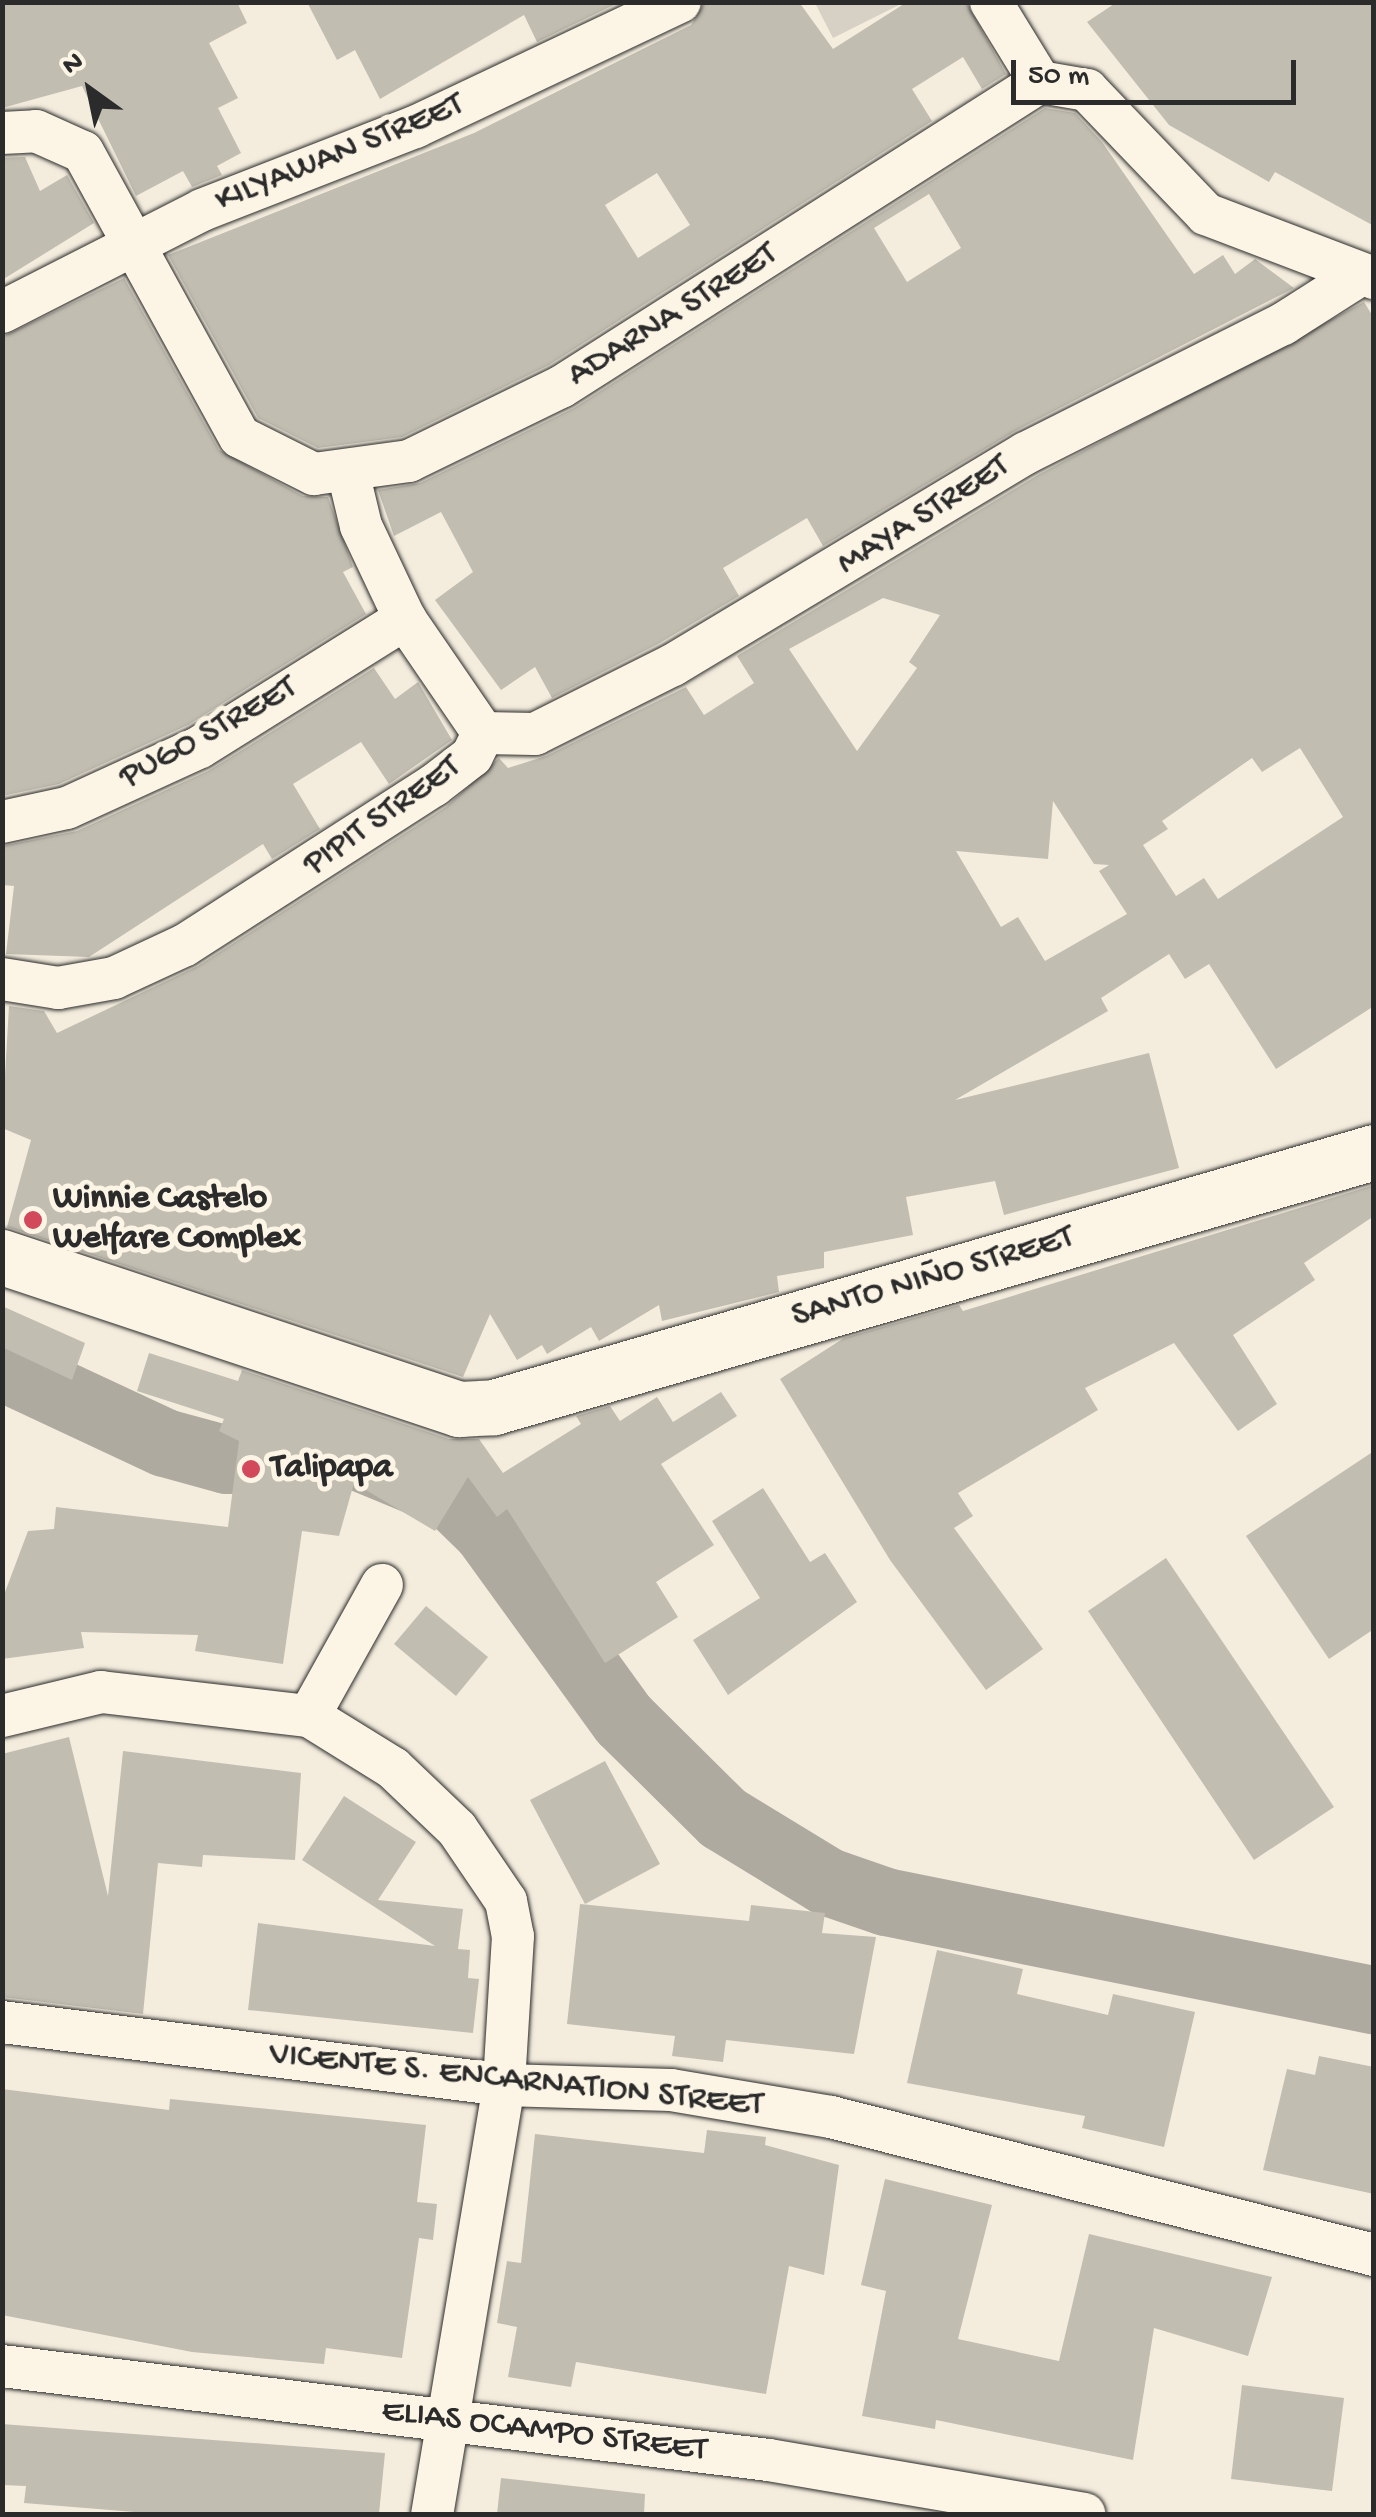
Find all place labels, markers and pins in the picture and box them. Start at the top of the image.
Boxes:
place label: Winnie Castelo Welfare Complex [53,1179,301,1261]
marker: Winnie Castelo Welfare Complex [22,1209,44,1231]
place label: Talipapa [271,1448,393,1490]
marker: Talipapa [240,1458,262,1480]

